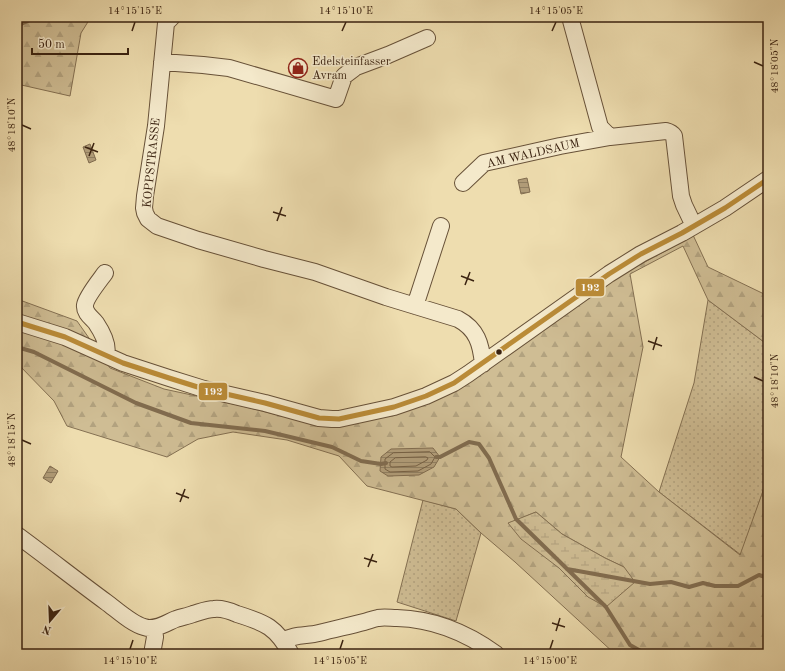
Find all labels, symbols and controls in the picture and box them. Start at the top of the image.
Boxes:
text: 14°15'15"E [108,6,162,16]
text: 14°15'10"E [319,6,373,16]
text: 14°15'05"E [529,6,583,16]
scale bar [32,30,128,56]
text: 50 m [38,38,65,51]
text: 48°18'05"N [770,38,780,93]
place label: Edelsteinfasser Avram [312,56,391,82]
shop icon: Edelsteinfasser Avram [287,57,309,79]
text: 48°18'10"N [7,97,17,152]
street label: KOPPSTRASSE [141,118,163,209]
street label: AM WALDSAUM [486,137,581,171]
line badge: 192 [575,278,605,297]
text: 192 [580,283,600,294]
unlabelled marker [494,347,504,357]
text: 48°18'10"N [770,353,780,408]
line badge: 192 [198,382,228,401]
text: 192 [203,387,223,398]
text: 48°18'15"N [7,412,17,467]
north arrow [30,601,70,641]
text: N [41,622,53,636]
text: 14°15'10"E [103,656,157,666]
text: 14°15'05"E [313,656,367,666]
text: 14°15'00"E [523,656,577,666]

